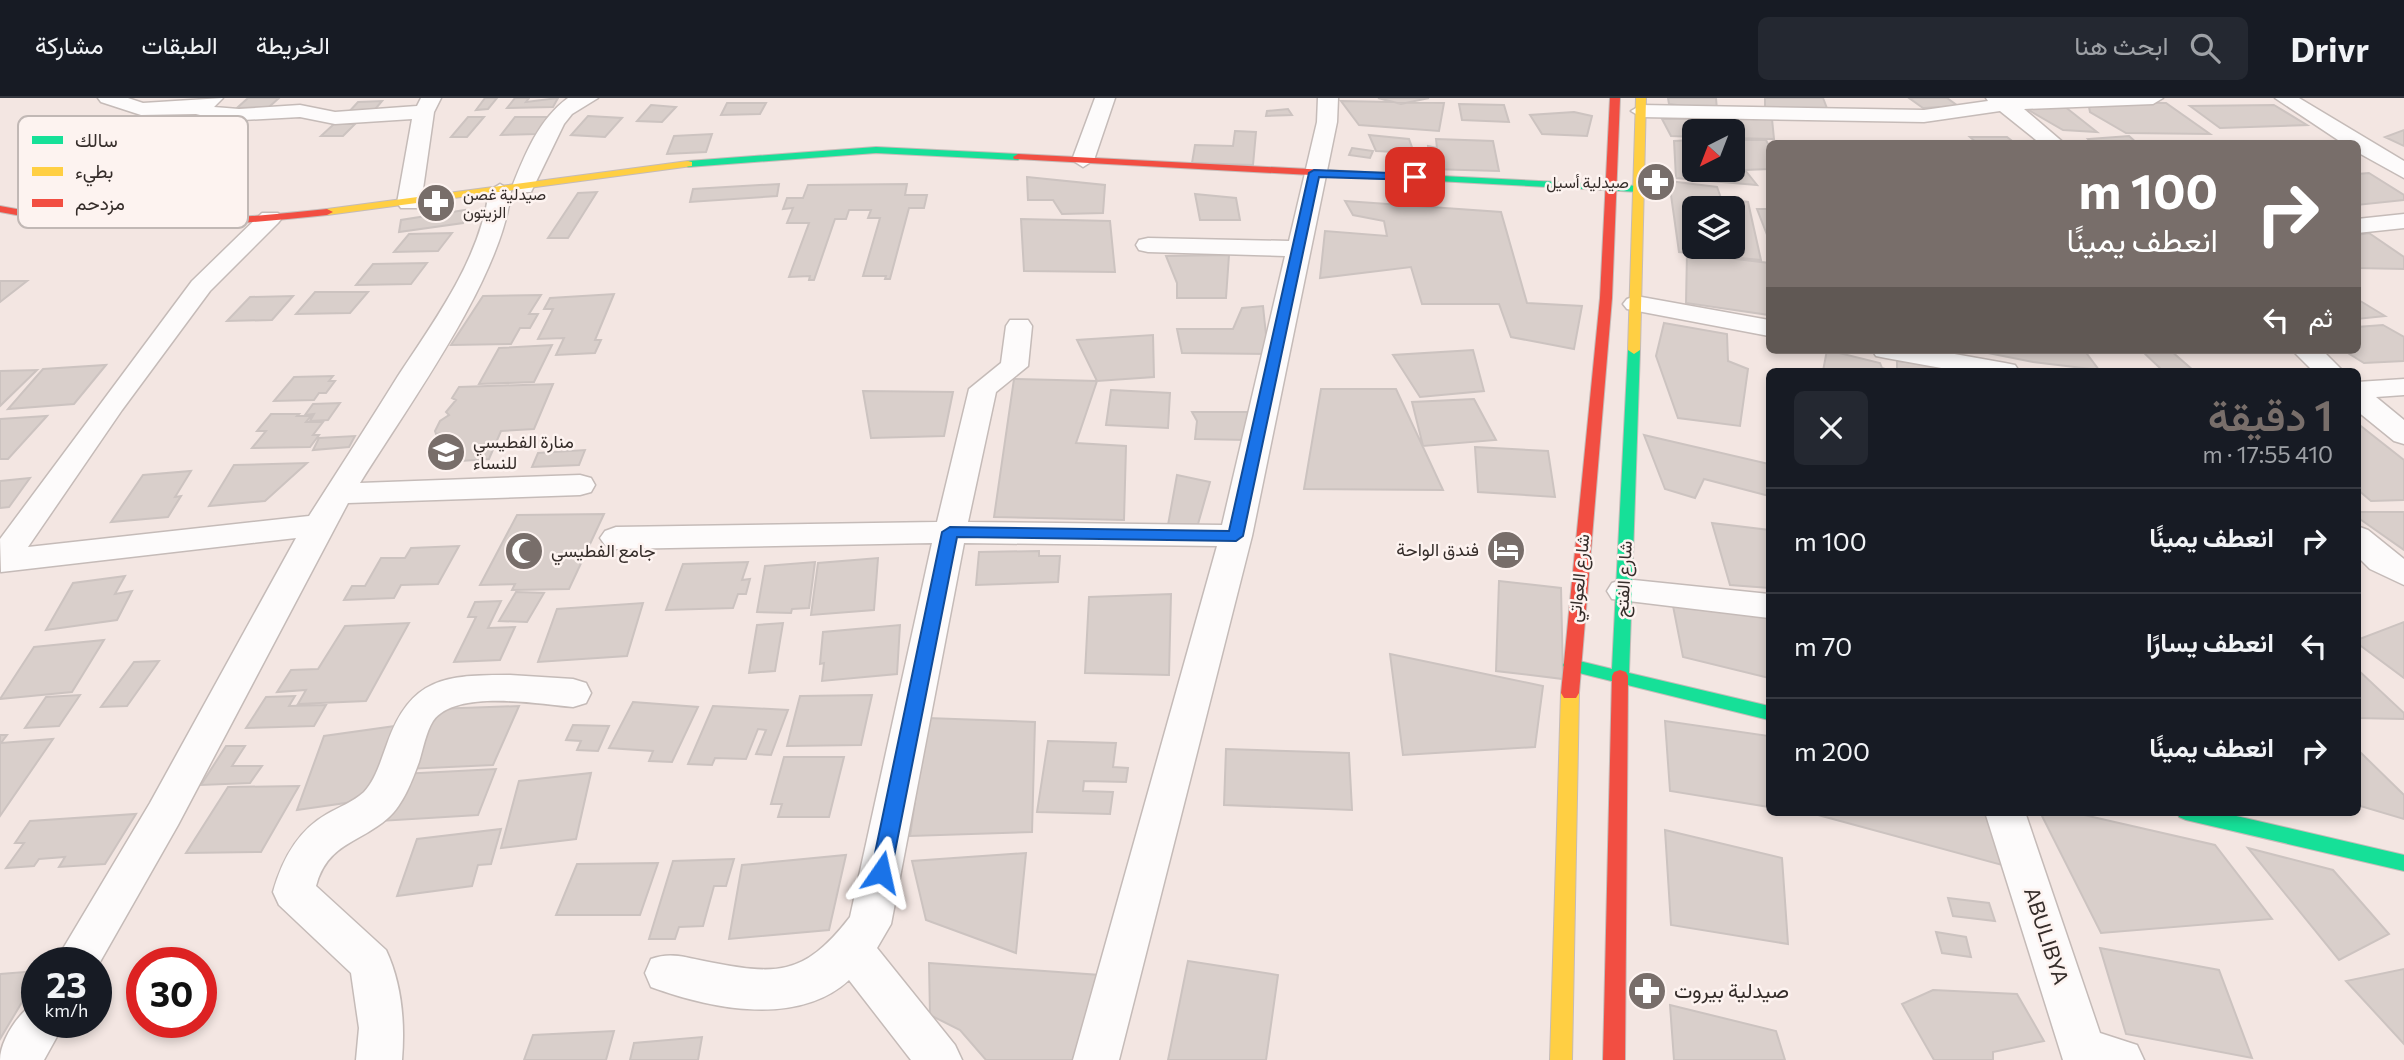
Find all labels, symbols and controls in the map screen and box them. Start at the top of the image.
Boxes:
search box [1758,17,2248,80]
text: Drivr [2290,28,2369,69]
text: ابحث هنا [2074,29,2168,60]
icon: search [2186,29,2224,67]
text: مشاركة [35,30,103,59]
text: الطبقات [141,30,218,59]
text: الخريطة [256,30,330,59]
legend [18,116,248,228]
north arrow [1682,119,1745,182]
map controls [1682,119,1745,259]
text: سالك [75,128,118,151]
pin [1385,147,1445,207]
icon: arrive [1396,158,1434,196]
text: بطيء [75,159,113,187]
text: 100 m [2079,159,2218,219]
pharmacy icon: صيدلية أسيل [1635,161,1677,203]
icon: right [2242,168,2333,259]
place label: صيدلية أسيل [1546,172,1629,193]
pharmacy icon: صيدلية غصن الزيتون [415,182,457,224]
place label: صيدلية غصن الزيتون [463,184,546,223]
text: مزدحم [75,191,125,216]
button: layers [1682,196,1745,259]
text: انعطف يمينًا [2067,219,2218,259]
icon: left [2257,301,2295,339]
text: ثم [2309,301,2333,332]
text: 1 دقيقة [2208,388,2333,440]
button: close [1794,391,1868,465]
place label: منارة الفطيسي للنساء [473,430,574,473]
school or university icon: منارة الفطيسي للنساء [425,431,467,473]
text: 410 m · 17:55 [2203,440,2333,468]
text: انعطف يمينًا [2149,521,2274,552]
icon: right [2295,522,2333,560]
text: 100 m [1794,525,1867,556]
hotel icon: فندق الواحة [1485,529,1527,571]
mosque icon: جامع الفطيسي [503,530,545,572]
street label: شارع العواتي [1562,533,1599,624]
place label: فندق الواحة [1396,538,1479,561]
place label: جامع الفطيسي [551,539,656,566]
street label: شارع الفتح [1610,540,1638,618]
text: انعطف يسارًا [2146,626,2274,657]
icon: left [2295,627,2333,665]
text: 70 m [1794,630,1852,661]
text: انعطف يمينًا [2149,731,2274,762]
icon: right [2295,732,2333,770]
text: 200 m [1794,735,1870,766]
position arrow [844,835,918,909]
street label: ABULIBYA [2020,884,2075,987]
speed limit sign: 30 [126,947,217,1038]
text: 23 [46,962,87,1005]
pharmacy icon: صيدلية بيروت [1626,970,1668,1012]
place label: صيدلية بيروت [1674,977,1789,1004]
text: km/h [45,999,88,1021]

